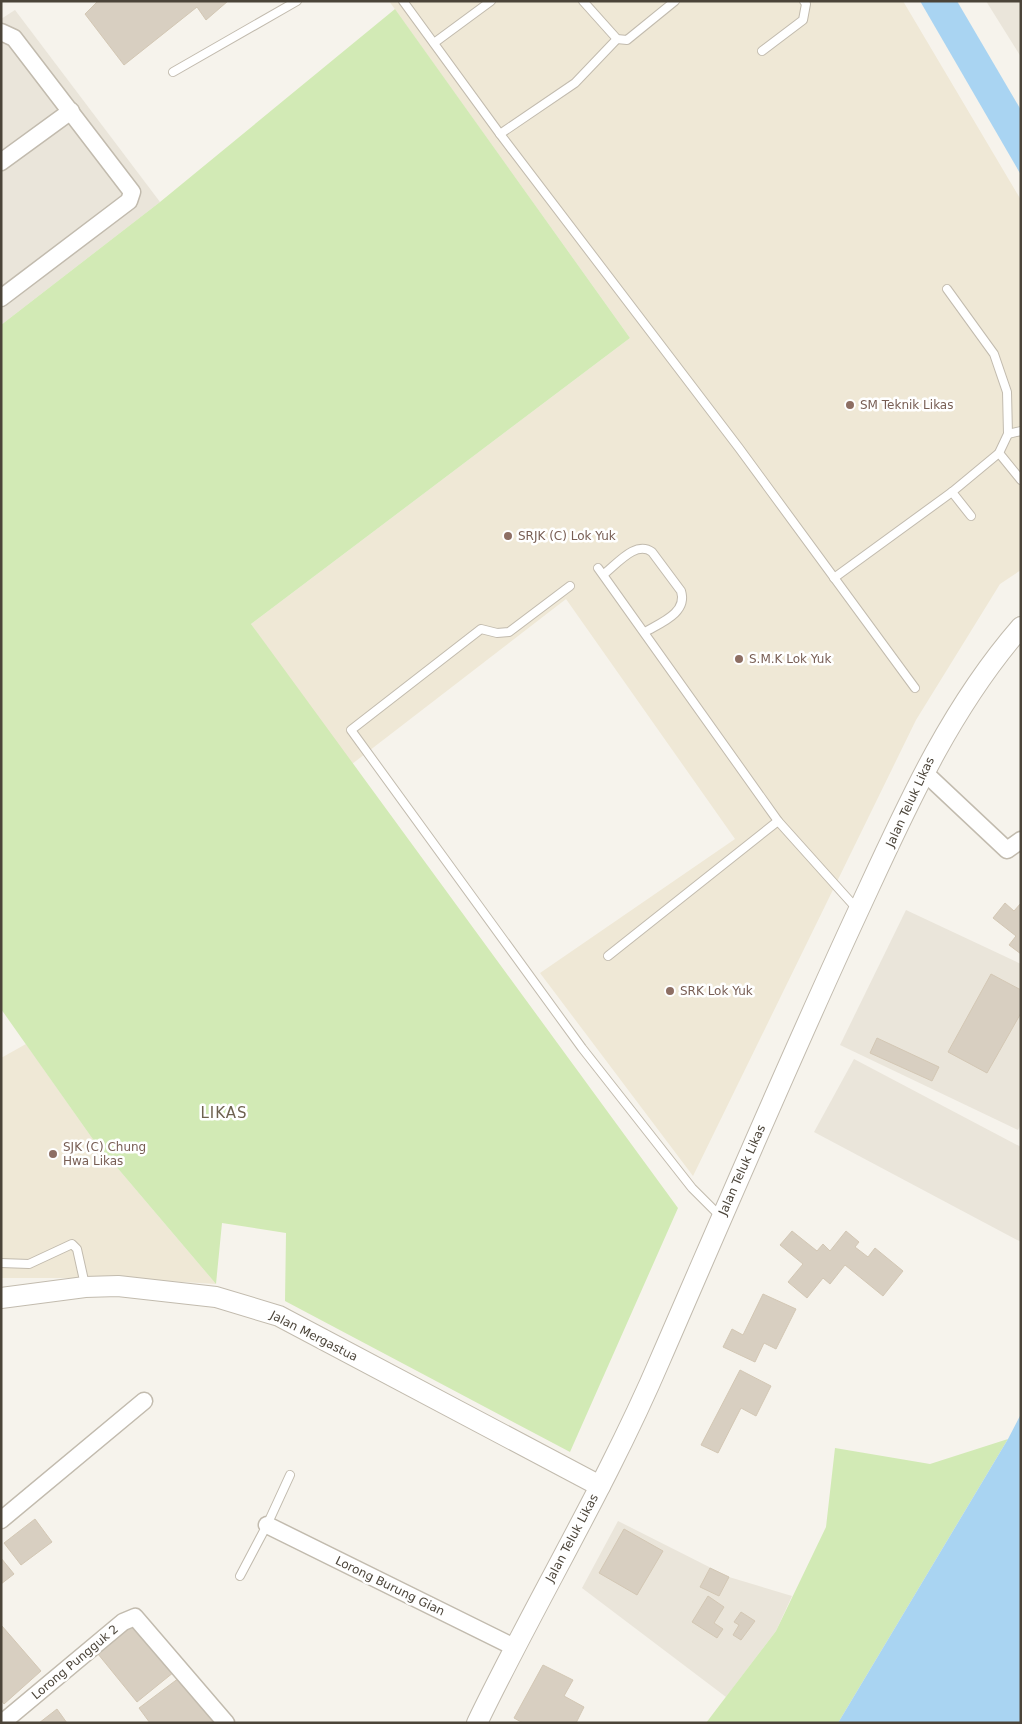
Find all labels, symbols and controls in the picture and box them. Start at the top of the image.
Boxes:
place label: SM Teknik Likas [860,398,953,412]
marker: SM Teknik Likas [844,399,856,411]
place label: SRJK (C) Lok Yuk [518,529,616,543]
marker: SRJK (C) Lok Yuk [502,530,514,542]
place label: S.M.K Lok Yuk [749,652,831,666]
marker: S.M.K Lok Yuk [733,653,745,665]
street label: Jalan Teluk Likas [883,755,937,850]
place label: SRK Lok Yuk [680,984,753,998]
marker: SRK Lok Yuk [664,985,676,997]
district label: LIKAS [200,1104,248,1122]
street label: Jalan Teluk Likas [715,1123,768,1218]
place label: SJK (C) Chung Hwa Likas [63,1140,146,1168]
marker: SJK (C) Chung Hwa Likas [47,1148,59,1160]
street label: Jalan Mergastua [267,1307,360,1364]
street label: Jalan Teluk Likas [542,1492,601,1585]
street label: Lorong Burung Gian [333,1553,447,1619]
street label: Lorong Pungguk 2 [29,1622,121,1702]

